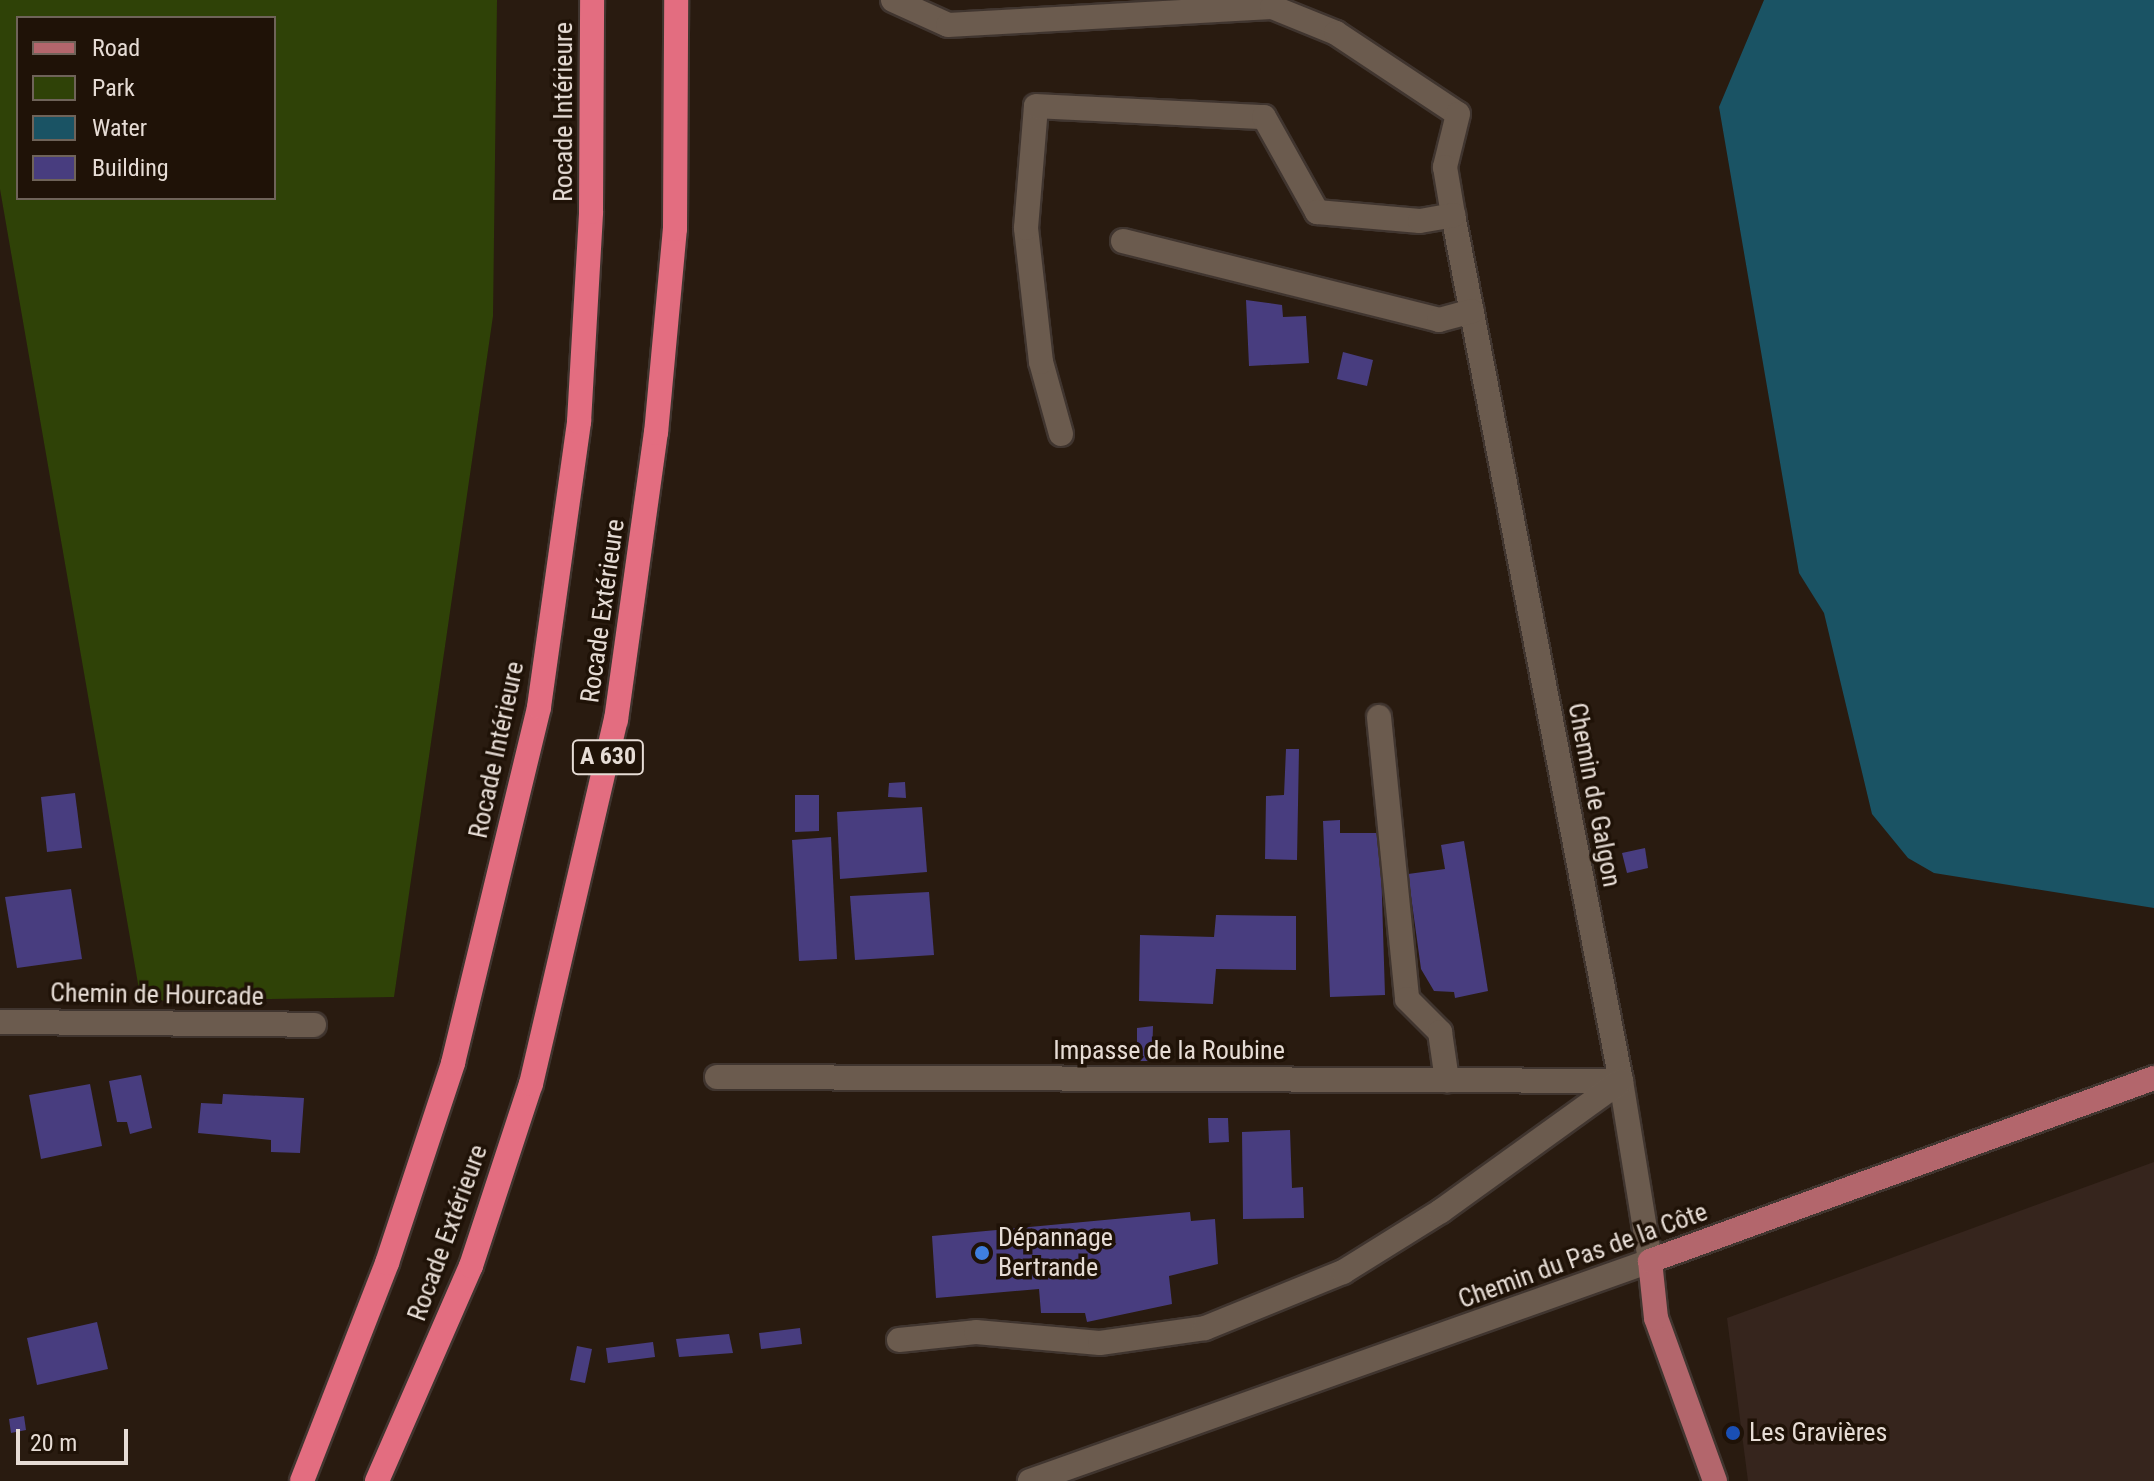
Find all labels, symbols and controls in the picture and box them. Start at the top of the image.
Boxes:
legend [16,16,276,200]
street label: Rocade Intérieure [548,22,580,202]
text: Road [92,34,140,62]
text: Park [92,74,135,102]
text: Water [92,114,147,142]
text: Building [92,154,169,182]
street label: Rocade Extérieure [575,517,631,705]
street label: Rocade Intérieure [463,659,531,841]
street label: Chemin de Galgon [1561,700,1627,890]
road number: A 630 [570,737,646,777]
street label: Chemin de Hourcade [50,978,264,1012]
street label: Impasse de la Roubine [1053,1035,1285,1067]
street label: Rocade Extérieure [402,1141,494,1325]
street label: Chemin du Pas de la Côte [1454,1196,1712,1316]
place label: Dépannage Bertrande [998,1222,1113,1284]
marker: Dépannage Bertrande [973,1244,991,1262]
scale bar [20,1413,132,1463]
place label: Les Gravières [1749,1417,1887,1449]
marker: Les Gravières [1724,1424,1742,1442]
text: 20 m [30,1429,77,1457]

